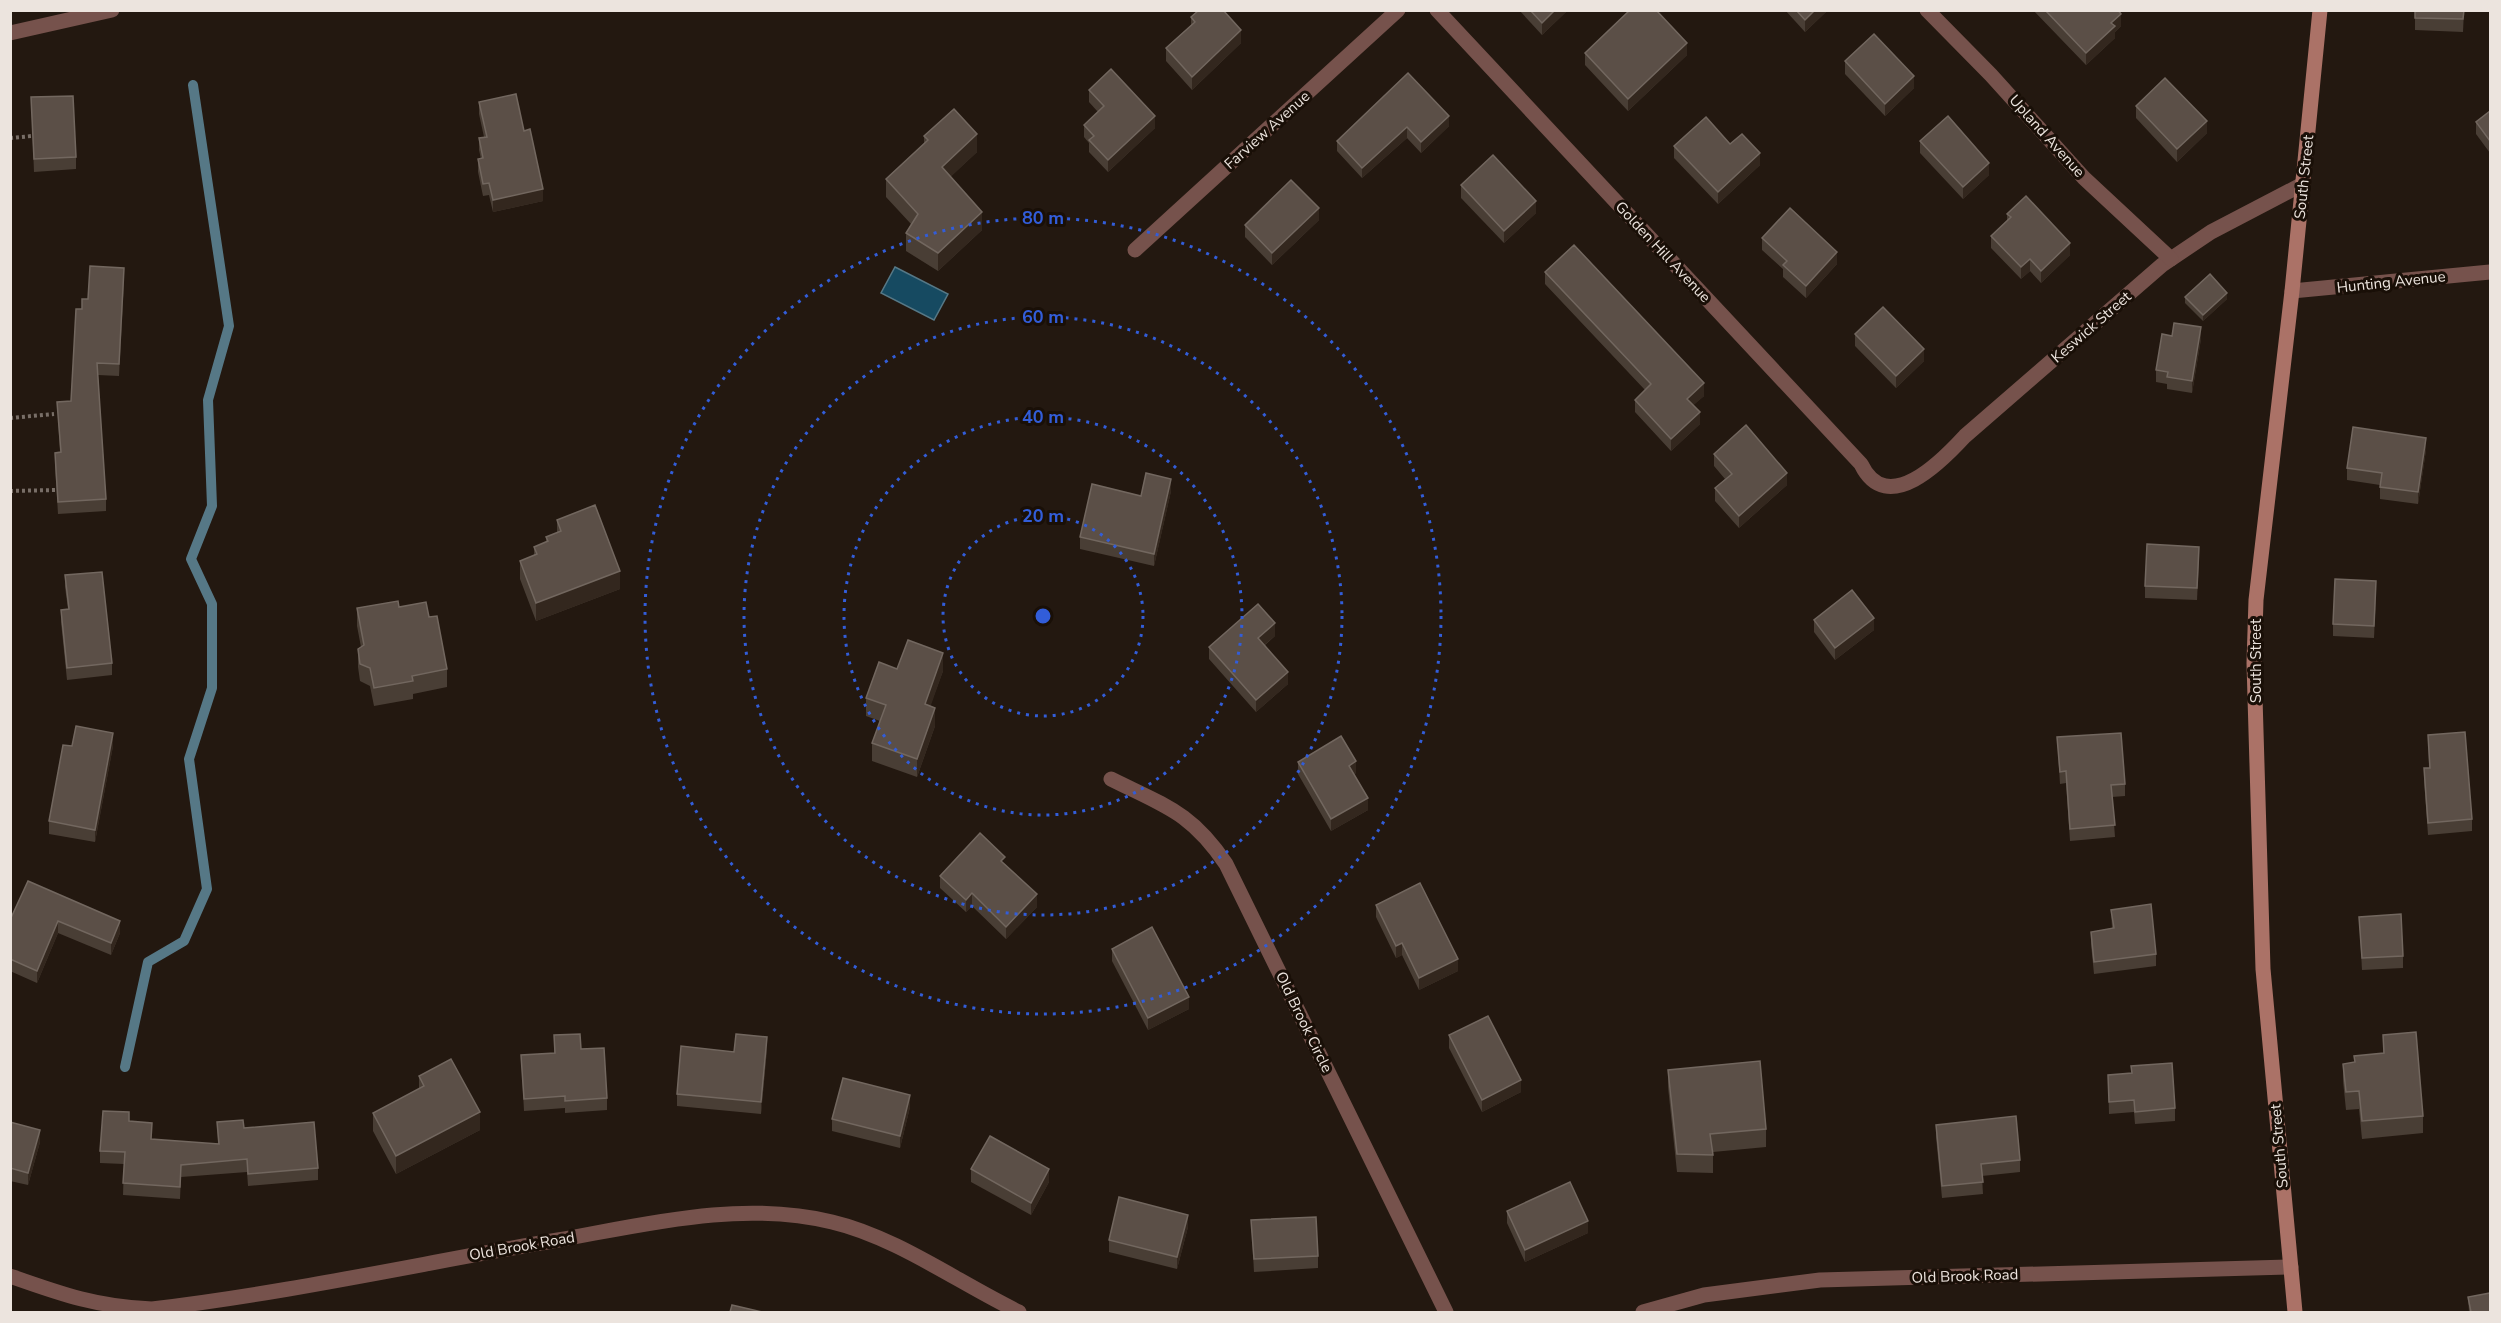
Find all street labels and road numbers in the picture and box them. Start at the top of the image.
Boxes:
street label: Farview Avenue [1220,86,1314,174]
street label: Upland Avenue [2005,91,2089,181]
street label: South Street [2290,133,2318,220]
street label: Golden Hill Avenue [1611,197,1715,307]
street label: Hunting Avenue [2336,266,2446,298]
street label: Keswick Street [2047,286,2136,367]
street label: South Street [2246,618,2266,703]
street label: Old Brook Circle [1271,968,1337,1076]
street label: South Street [2265,1102,2293,1189]
street label: Old Brook Road [468,1227,576,1265]
street label: Old Brook Road [1911,1264,2019,1288]

